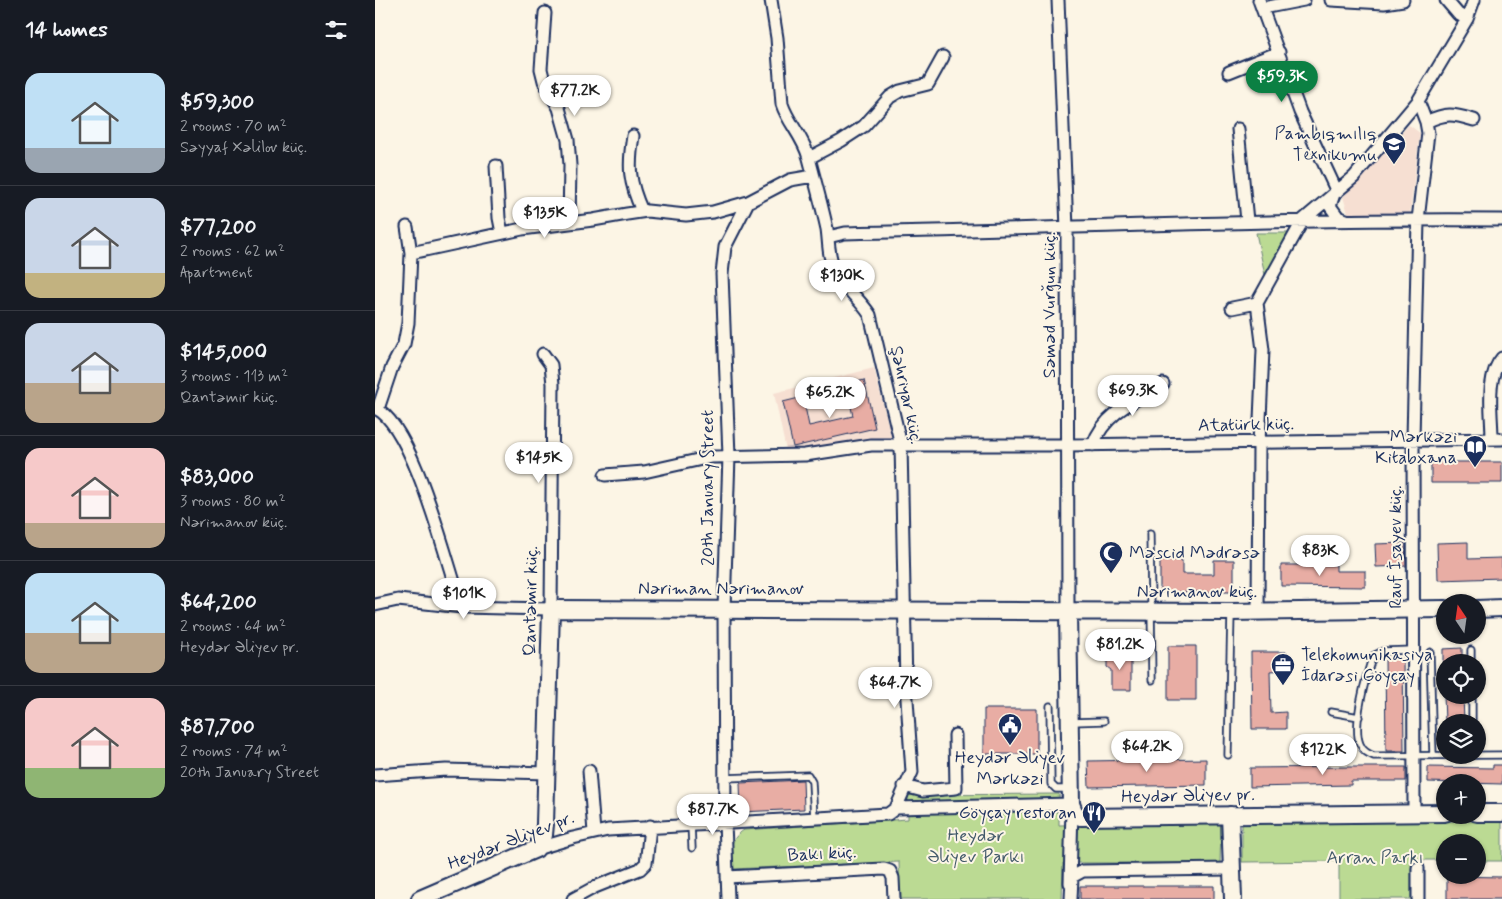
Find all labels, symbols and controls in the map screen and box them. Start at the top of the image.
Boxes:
text: 14 homes [25,16,108,44]
icon: filters [322,16,350,44]
pin: $59.3K [1241,61,1323,103]
text: $59.3K [1257,66,1307,87]
pin: $77.2K [534,74,616,117]
text: $77.2K [550,80,600,101]
text: $59,300 [180,88,254,116]
icon: home [65,93,125,153]
text: 2 rooms · 70 m² [180,116,287,137]
place label: Pambıqmılıq Texnikumu [1275,122,1377,167]
school or university icon: Pambıqmılıq Texnikumu [1381,131,1407,165]
text: Səyyaf Xəlilov küç. [180,137,307,158]
pin: $135K [510,196,580,239]
text: $135K [523,202,567,223]
text: $77,200 [180,213,256,241]
icon: home [65,218,125,278]
street label: Səməd Vurğun küç. [1038,232,1062,378]
text: 2 rooms · 62 m² [180,241,285,262]
pin: $130K [807,260,877,302]
text: Apartment [180,262,253,283]
text: $130K [820,265,864,286]
text: $145,000 [180,338,267,366]
icon: home [65,343,125,403]
street label: Şəhriyar küç. [884,344,928,446]
text: 3 rooms · 113 m² [180,366,288,387]
pin: $69.3K [1092,374,1174,417]
pin: $65.2K [789,376,871,419]
text: $69.3K [1109,380,1158,401]
text: $65.2K [806,382,854,403]
text: Qantəmir küç. [180,387,278,408]
street label: 20th January Street [696,410,720,566]
street label: Atatürk küç. [1198,412,1294,438]
place label: Mərkəzi Kitabxana [1375,425,1457,470]
library icon: Mərkəzi Kitabxana [1462,434,1488,468]
pin: $145K [504,442,574,484]
text: $145K [516,447,562,468]
text: $83,000 [180,463,254,491]
icon: home [65,468,125,528]
street label: Rauf İsayev küç. [1384,485,1408,609]
text: 3 rooms · 80 m² [180,491,286,512]
text: Nərimanov küç. [180,512,287,533]
pin: $83K [1290,534,1350,577]
mosque icon: Məscid Mədrəsə [1098,540,1124,574]
text: $83K [1302,540,1338,561]
place label: Məscid Mədrəsə [1129,541,1260,565]
street label: Qantəmir küç. [518,546,544,656]
street label: Nəriman Nərimanov [638,577,804,601]
pin: $101K [429,578,499,620]
street label: Nərimanov küç. [1137,580,1257,604]
text: $101K [442,583,486,604]
text: $64,200 [180,588,257,616]
icon: home [65,593,125,653]
north arrow [1436,594,1486,644]
map controls [1436,594,1486,884]
text: 2 rooms · 64 m² [180,616,286,637]
pin: $81.2K [1079,628,1161,671]
text: $81.2K [1096,634,1144,655]
text: Heydər Əliyev pr. [180,637,299,658]
place label: Telekomunikasiya İdarəsi Göyçay [1301,643,1433,688]
office icon: Telekomunikasiya İdarəsi Göyçay [1270,652,1296,686]
button: locate [1436,654,1486,704]
pin: $64.7K [854,666,936,709]
text: $64.7K [869,672,921,693]
public building icon: Heydər Əliyev Mərkəzi [997,712,1023,746]
text: $87,700 [180,713,255,741]
button: layers [1436,714,1486,764]
icon: home [65,718,125,778]
pin: $64.2K [1106,730,1188,773]
pin: $122K [1288,734,1358,776]
text: $64.2K [1122,736,1172,757]
text: $122K [1300,739,1346,760]
text: 2 rooms · 74 m² [180,741,288,762]
place label: Heydər Əliyev Mərkəzi [955,746,1065,791]
text: 20th January Street [180,762,319,783]
button: + [1436,774,1486,824]
street label: Heydər Əliyev pr. [1121,783,1255,809]
pin: $87.7K [672,794,754,836]
text: $87.7K [688,799,738,820]
restaurant icon: Göyçay restoran [1081,800,1107,834]
place label: Göyçay restoran [959,801,1077,825]
street label: Heydər Əliyev pr. [444,806,578,876]
park label: Heydər Əliyev Parkı [928,824,1024,869]
button: − [1436,834,1486,884]
street label: Bakı küç. [787,840,857,868]
park label: Arran Parkı [1327,846,1423,870]

